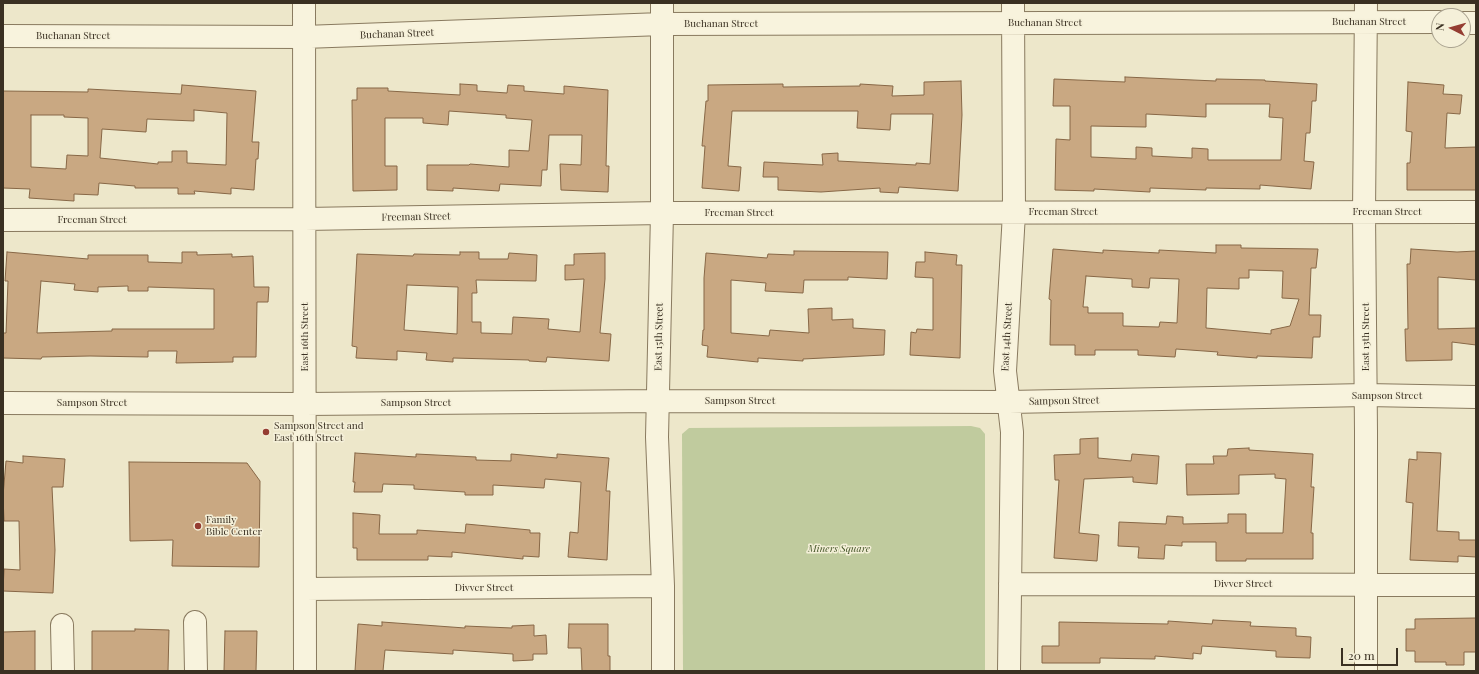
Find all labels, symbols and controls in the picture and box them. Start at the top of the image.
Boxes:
north arrow [1431,8,1471,48]
street label: Buchanan Street [1332,16,1406,28]
street label: Buchanan Street [1008,17,1082,29]
street label: Buchanan Street [684,18,758,30]
text: N [1432,22,1447,32]
street label: Buchanan Street [360,27,434,41]
street label: Buchanan Street [36,30,110,42]
street label: Freeman Street [1028,206,1098,218]
street label: Freeman Street [1352,206,1422,218]
street label: Freeman Street [704,207,774,219]
street label: Freeman Street [381,210,451,224]
street label: Freeman Street [57,214,127,226]
street label: East 16th Street [299,302,311,372]
street label: East 14th Street [999,302,1015,372]
street label: East 15th Street [652,303,666,371]
street label: East 13th Street [1360,303,1372,371]
street label: Sampson Street [1352,390,1422,402]
street label: Sampson Street [1029,394,1099,408]
street label: Sampson Street [705,395,775,407]
street label: Sampson Street [57,397,127,409]
street label: Sampson Street [381,397,451,409]
place label: Sampson Street and East 16th Street [274,420,364,444]
marker: Sampson Street and East 16th Street [261,427,271,437]
place label: Family Bible Center [206,514,262,538]
marker: Family Bible Center [193,521,203,531]
park label: Miners Square [808,543,870,555]
street label: Divver Street [1214,578,1272,590]
street label: Divver Street [455,582,513,594]
scale bar [1343,640,1400,666]
text: 20 m [1348,647,1375,663]

